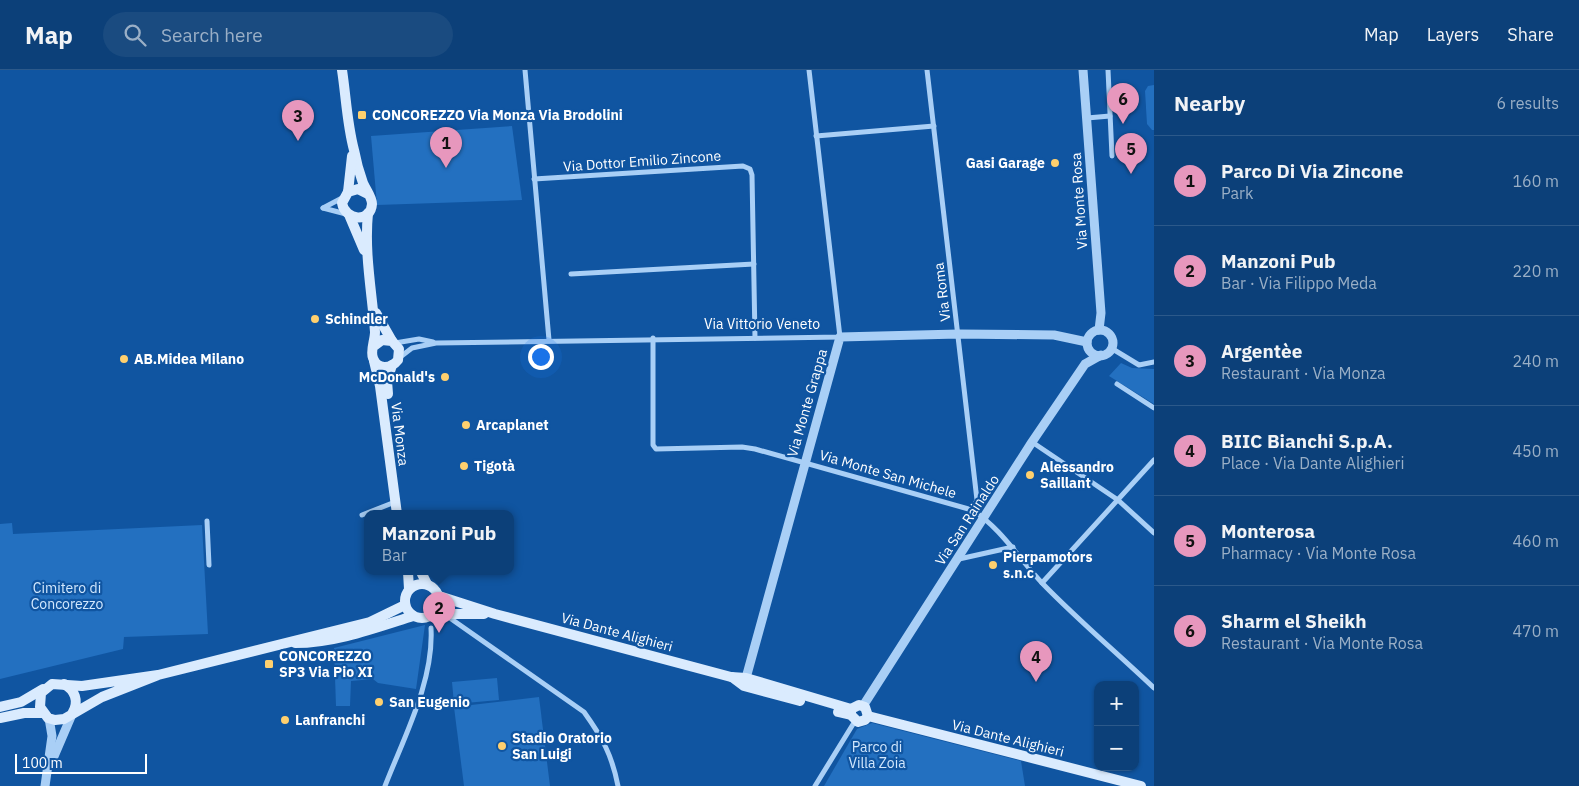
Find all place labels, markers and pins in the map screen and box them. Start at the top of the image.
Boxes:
pin: 6 [1107,83,1139,124]
pin: 3 [282,100,314,141]
place label: CONCOREZZO Via Monza Via Brodolini [372,106,623,124]
marker: CONCOREZZO Via Monza Via Brodolini [356,109,368,121]
pin: 1 [430,127,462,168]
pin: 5 [1115,133,1147,174]
place label: Gasi Garage [966,154,1045,172]
marker: Gasi Garage [1049,157,1061,169]
place label: Schindler [325,310,388,328]
marker: Schindler [309,313,321,325]
place label: AB.Midea Milano [134,350,244,368]
marker: AB.Midea Milano [118,353,130,365]
place label: McDonald's [359,368,435,386]
marker: McDonald's [439,371,451,383]
place label: Arcaplanet [476,416,549,434]
marker: Arcaplanet [460,419,472,431]
place label: Tigotà [474,457,515,475]
place label: Alessandro Saillant [1040,458,1114,492]
marker: Tigotà [458,460,470,472]
marker: Alessandro Saillant [1024,469,1036,481]
place label: Pierpamotors s.n.c [1003,548,1092,582]
marker: Pierpamotors s.n.c [987,559,999,571]
pin: 2 [423,592,455,633]
pin: 4 [1020,641,1052,682]
place label: CONCOREZZO SP3 Via Pio XI [279,647,373,681]
marker: CONCOREZZO SP3 Via Pio XI [263,658,275,670]
place label: San Eugenio [389,693,470,711]
marker: San Eugenio [373,696,385,708]
place label: Lanfranchi [295,711,365,729]
marker: Lanfranchi [279,714,291,726]
place label: Stadio Oratorio San Luigi [512,729,612,763]
marker: Stadio Oratorio San Luigi [496,740,508,752]

